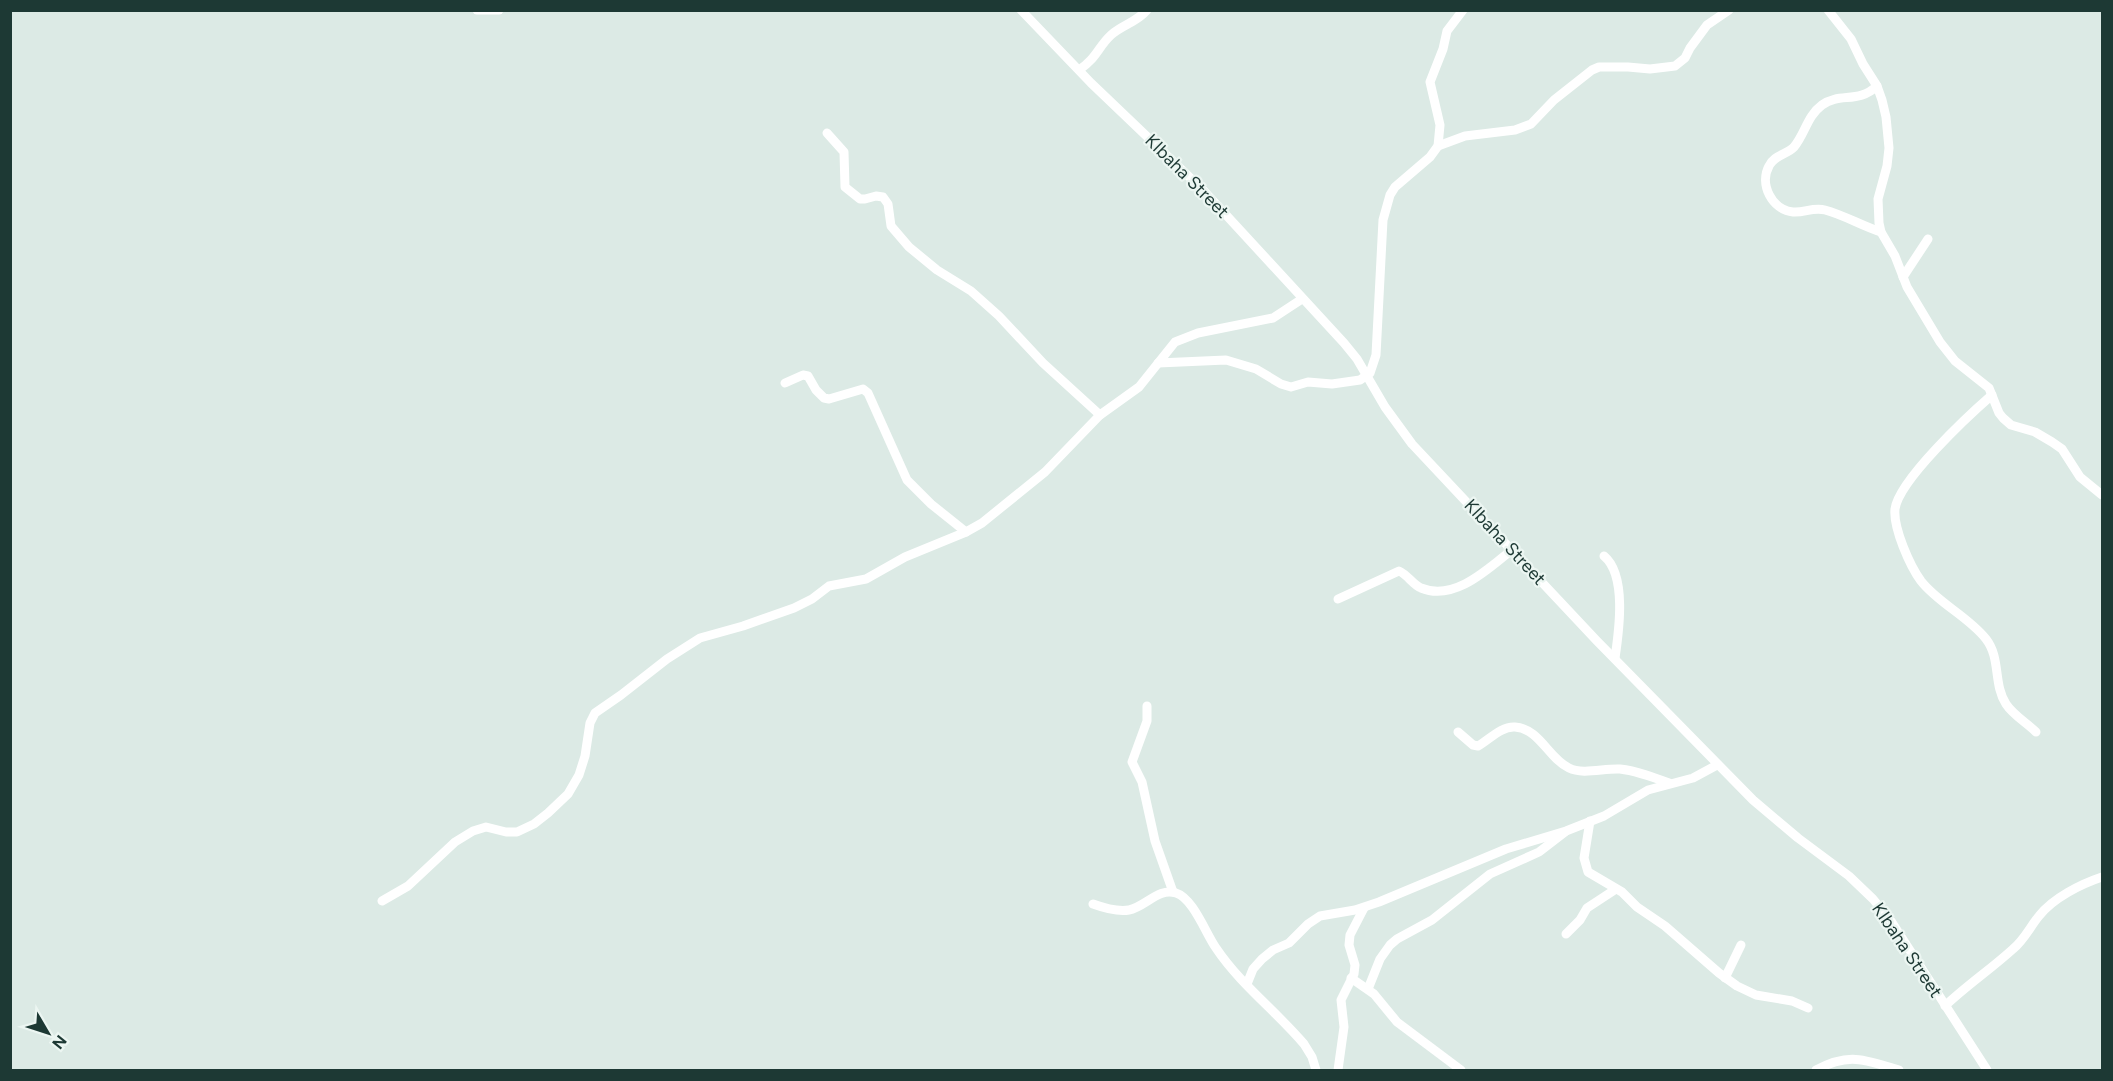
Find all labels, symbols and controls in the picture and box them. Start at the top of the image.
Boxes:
street label: KIbaha Street [1140,129,1234,223]
street label: KIbaha Street [1460,494,1551,590]
street label: KIbaha Street [1867,898,1947,1002]
north arrow [18,1003,78,1063]
text: N [48,1031,71,1053]

